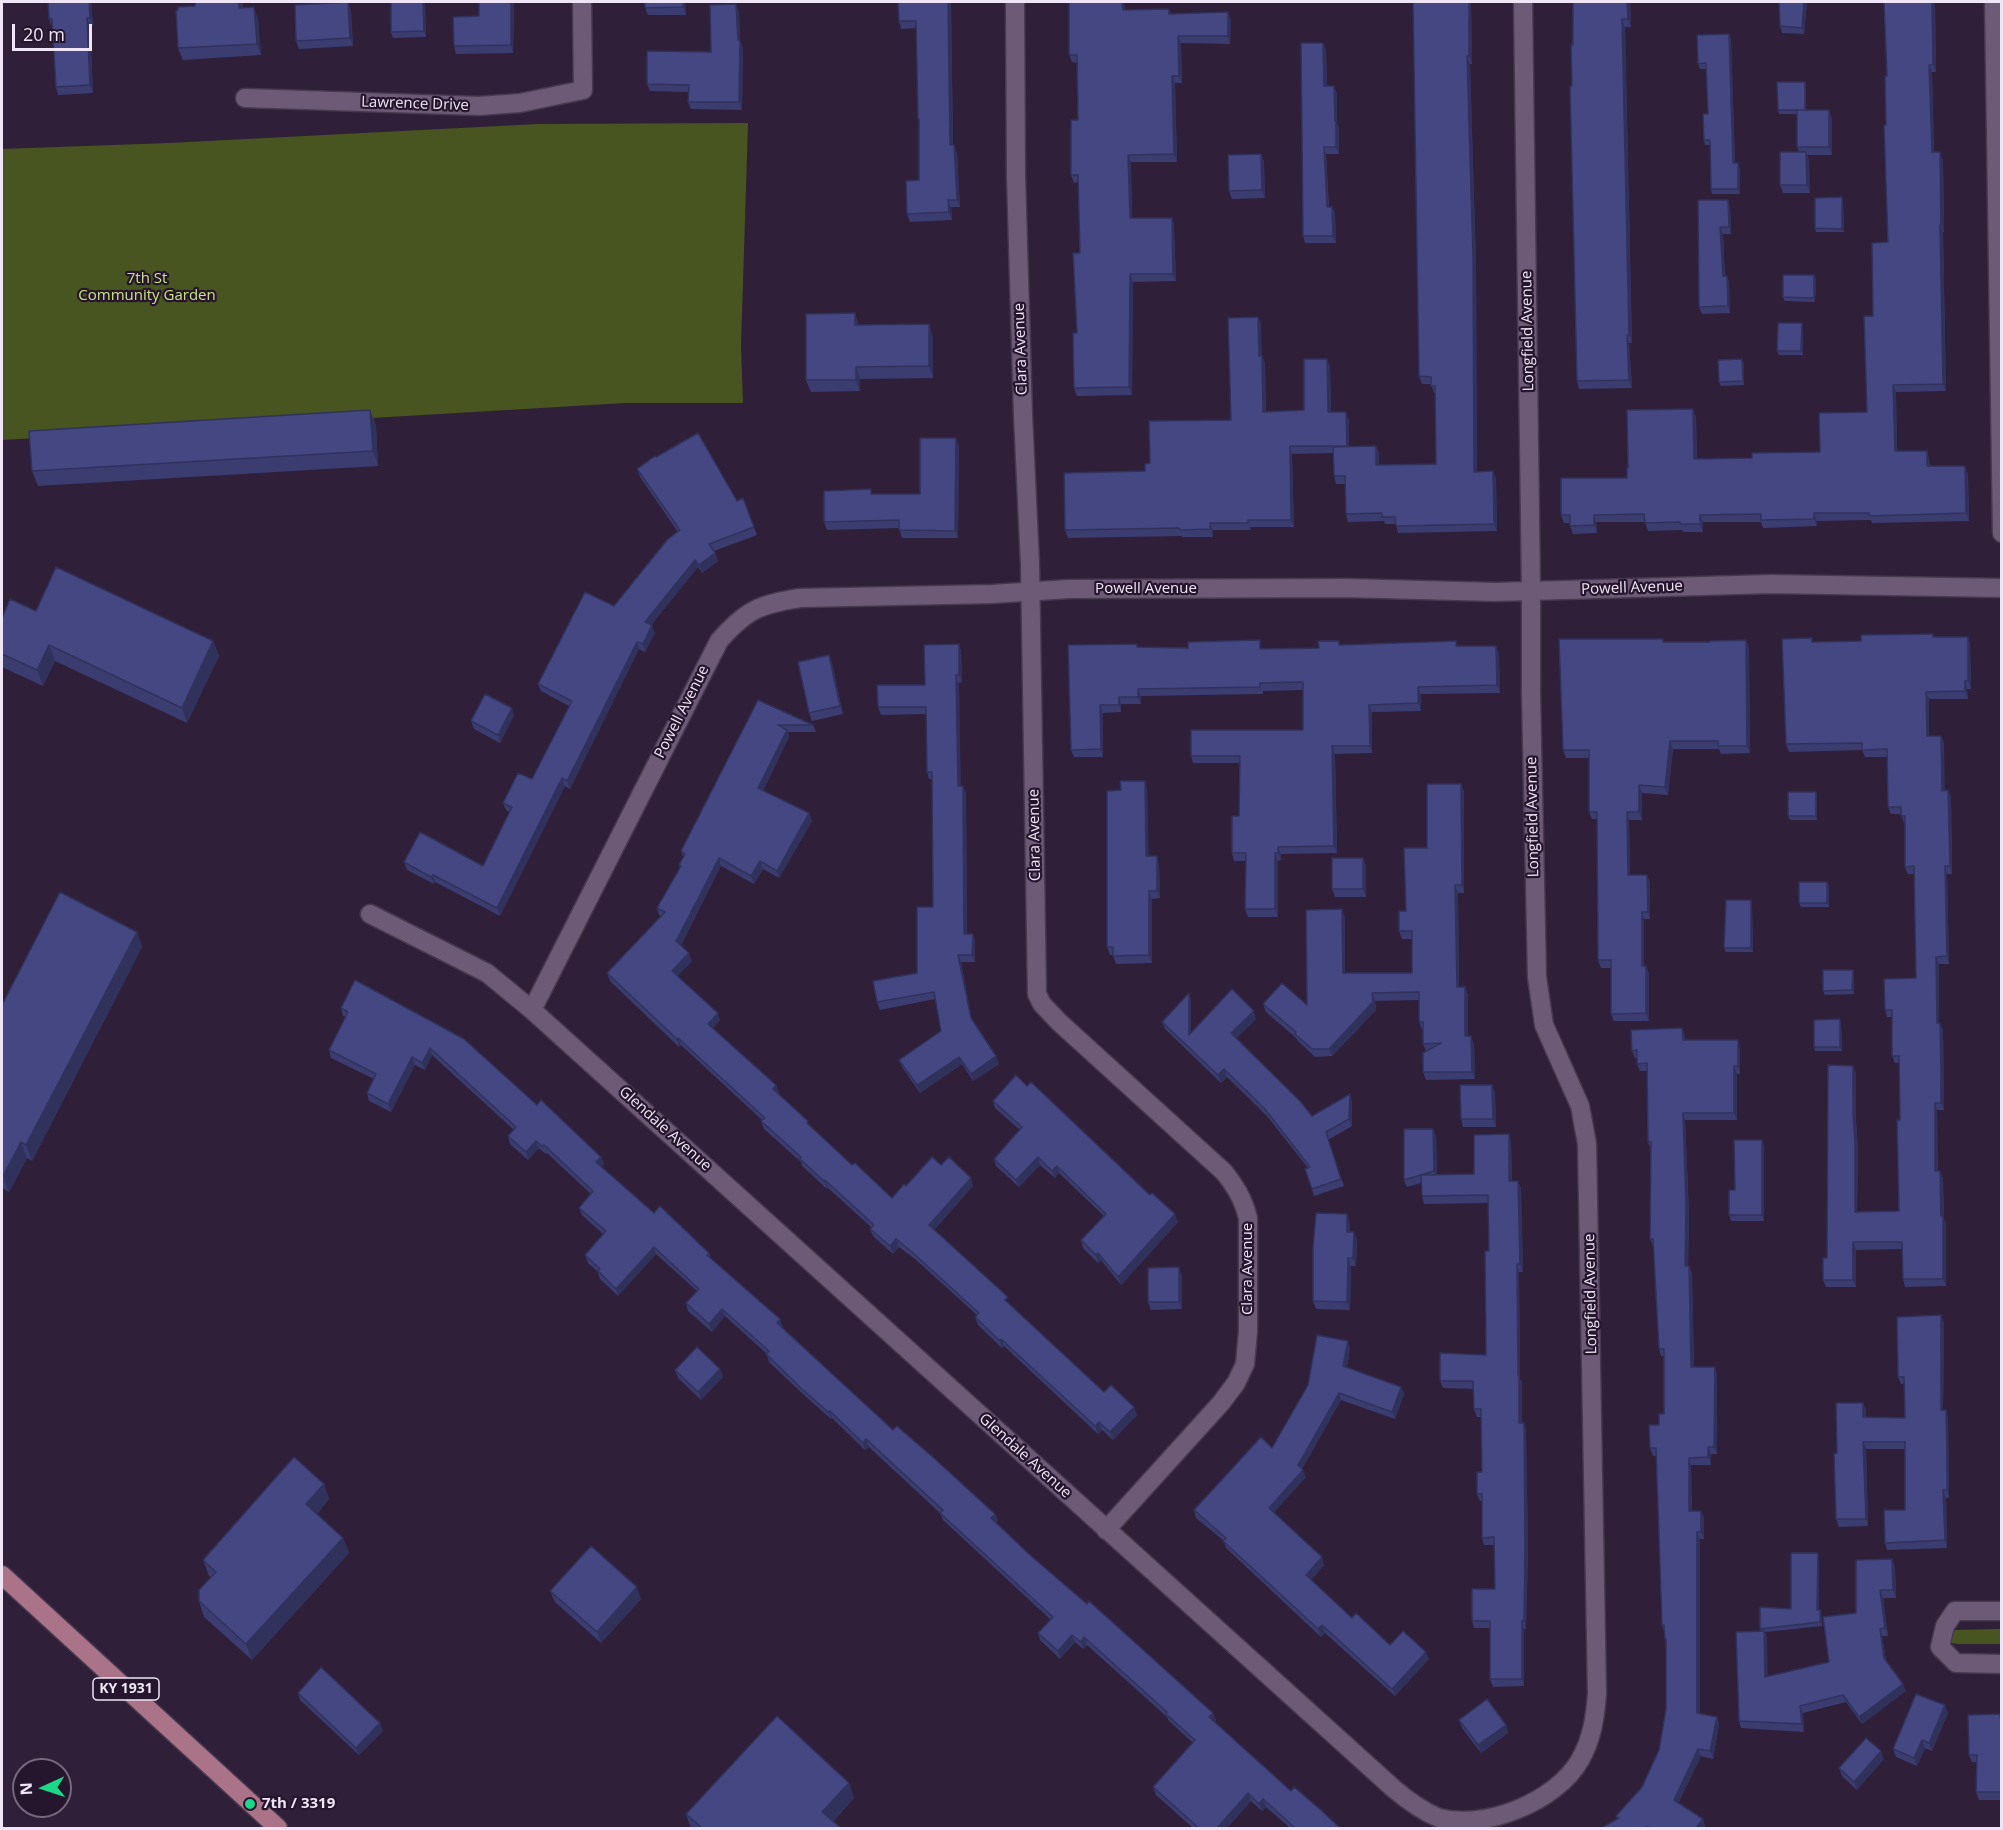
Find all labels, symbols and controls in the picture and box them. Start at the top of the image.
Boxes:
scale bar [15,12,94,50]
text: 20 m [23,22,65,46]
street label: Lawrence Drive [361,93,469,115]
park label: 7th St Community Garden [78,270,216,305]
street label: Longfield Avenue [1518,271,1538,391]
street label: Clara Avenue [1010,303,1032,395]
street label: Powell Avenue [1581,577,1683,599]
street label: Powell Avenue [1095,580,1197,598]
street label: Powell Avenue [651,663,713,761]
street label: Longfield Avenue [1523,757,1543,877]
street label: Clara Avenue [1025,789,1045,881]
street label: Glendale Avenue [615,1083,715,1175]
street label: Clara Avenue [1239,1223,1257,1315]
street label: Longfield Avenue [1581,1234,1601,1354]
street label: Glendale Avenue [975,1410,1075,1502]
road number: KY 1931 [93,1678,159,1700]
north arrow [12,1758,72,1818]
text: N [15,1782,37,1796]
place label: 7th / 3319 [262,1795,335,1813]
marker: 7th / 3319 [243,1797,257,1811]

